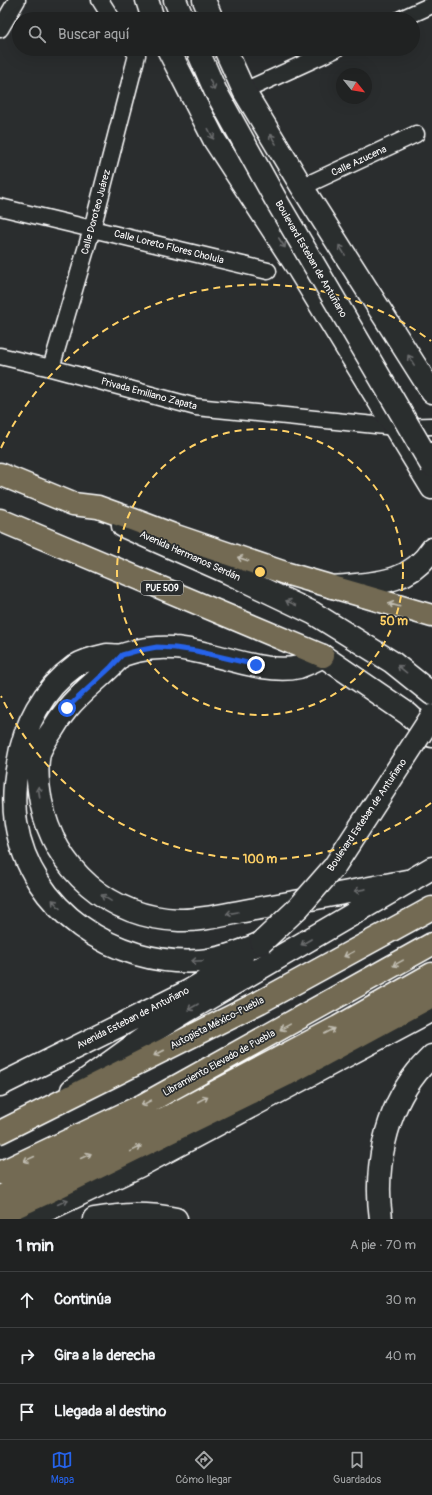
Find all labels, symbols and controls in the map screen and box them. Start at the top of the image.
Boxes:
search box [12,12,420,56]
icon: search [26,23,48,45]
text: Buscar aquí [58,25,130,44]
north arrow [336,68,372,104]
one-way arrow [209,78,217,90]
one-way arrow [208,128,215,140]
one-way arrow [268,133,276,145]
street label: Calle Azucena [330,143,389,179]
street label: Calle Doroteo Juárez [79,168,113,256]
street label: Boulevard Esteban de Antuñano [272,198,350,320]
street label: Calle Loreto Flores Cholula [113,228,226,267]
one-way arrow [278,237,286,248]
one-way arrow [337,244,345,256]
one-way arrow [407,354,415,365]
street label: Privada Emiliano Zapata [100,375,199,413]
street label: Avenida Hermanos Serdán [138,528,243,584]
one-way arrow [238,554,250,562]
centre of rings [253,565,267,579]
road number: PUE 509 [141,581,183,595]
one-way arrow [285,599,297,606]
one-way arrow [388,601,401,608]
text: 50 m [380,614,408,629]
route end [247,656,265,674]
one-way arrow [396,665,407,674]
route start [58,699,76,717]
street label: Boulevard Esteban de Antuñano [325,756,410,874]
one-way arrow [36,786,43,799]
text: 100 m [243,852,278,867]
one-way arrow [354,886,367,894]
one-way arrow [100,894,112,902]
one-way arrow [51,898,60,909]
one-way arrow [226,909,239,917]
one-way arrow [300,938,312,946]
one-way arrow [343,951,355,958]
one-way arrow [191,957,204,965]
one-way arrow [392,960,404,968]
street label: Avenida Esteban de Antuñano [75,984,192,1052]
street label: Autopista México-Puebla [168,994,266,1052]
one-way arrow [187,1004,199,1012]
one-way arrow [279,1023,291,1031]
street label: Libramiento Elevado de Puebla [161,1027,278,1099]
one-way arrow [324,1027,336,1035]
one-way arrow [153,1050,165,1057]
one-way arrow [197,1095,209,1102]
one-way arrow [141,1100,153,1107]
one-way arrow [130,1145,142,1152]
one-way arrow [80,1152,92,1159]
one-way arrow [23,1156,35,1163]
one-way arrow [56,1198,68,1205]
text: 1 min [16,1235,54,1256]
text: A pie · 70 m [350,1237,416,1253]
icon: ahead [16,1289,38,1311]
text: Continúa [54,1290,111,1309]
text: 30 m [386,1292,416,1308]
icon: right [16,1345,38,1367]
text: Gira a la derecha [54,1346,155,1365]
text: 40 m [385,1348,416,1364]
icon: arrive [16,1401,38,1423]
text: Llegada al destino [54,1402,166,1421]
tab: Mapa [51,1449,74,1486]
tab: Cómo llegar [176,1449,232,1486]
tab: Guardados [333,1449,381,1486]

